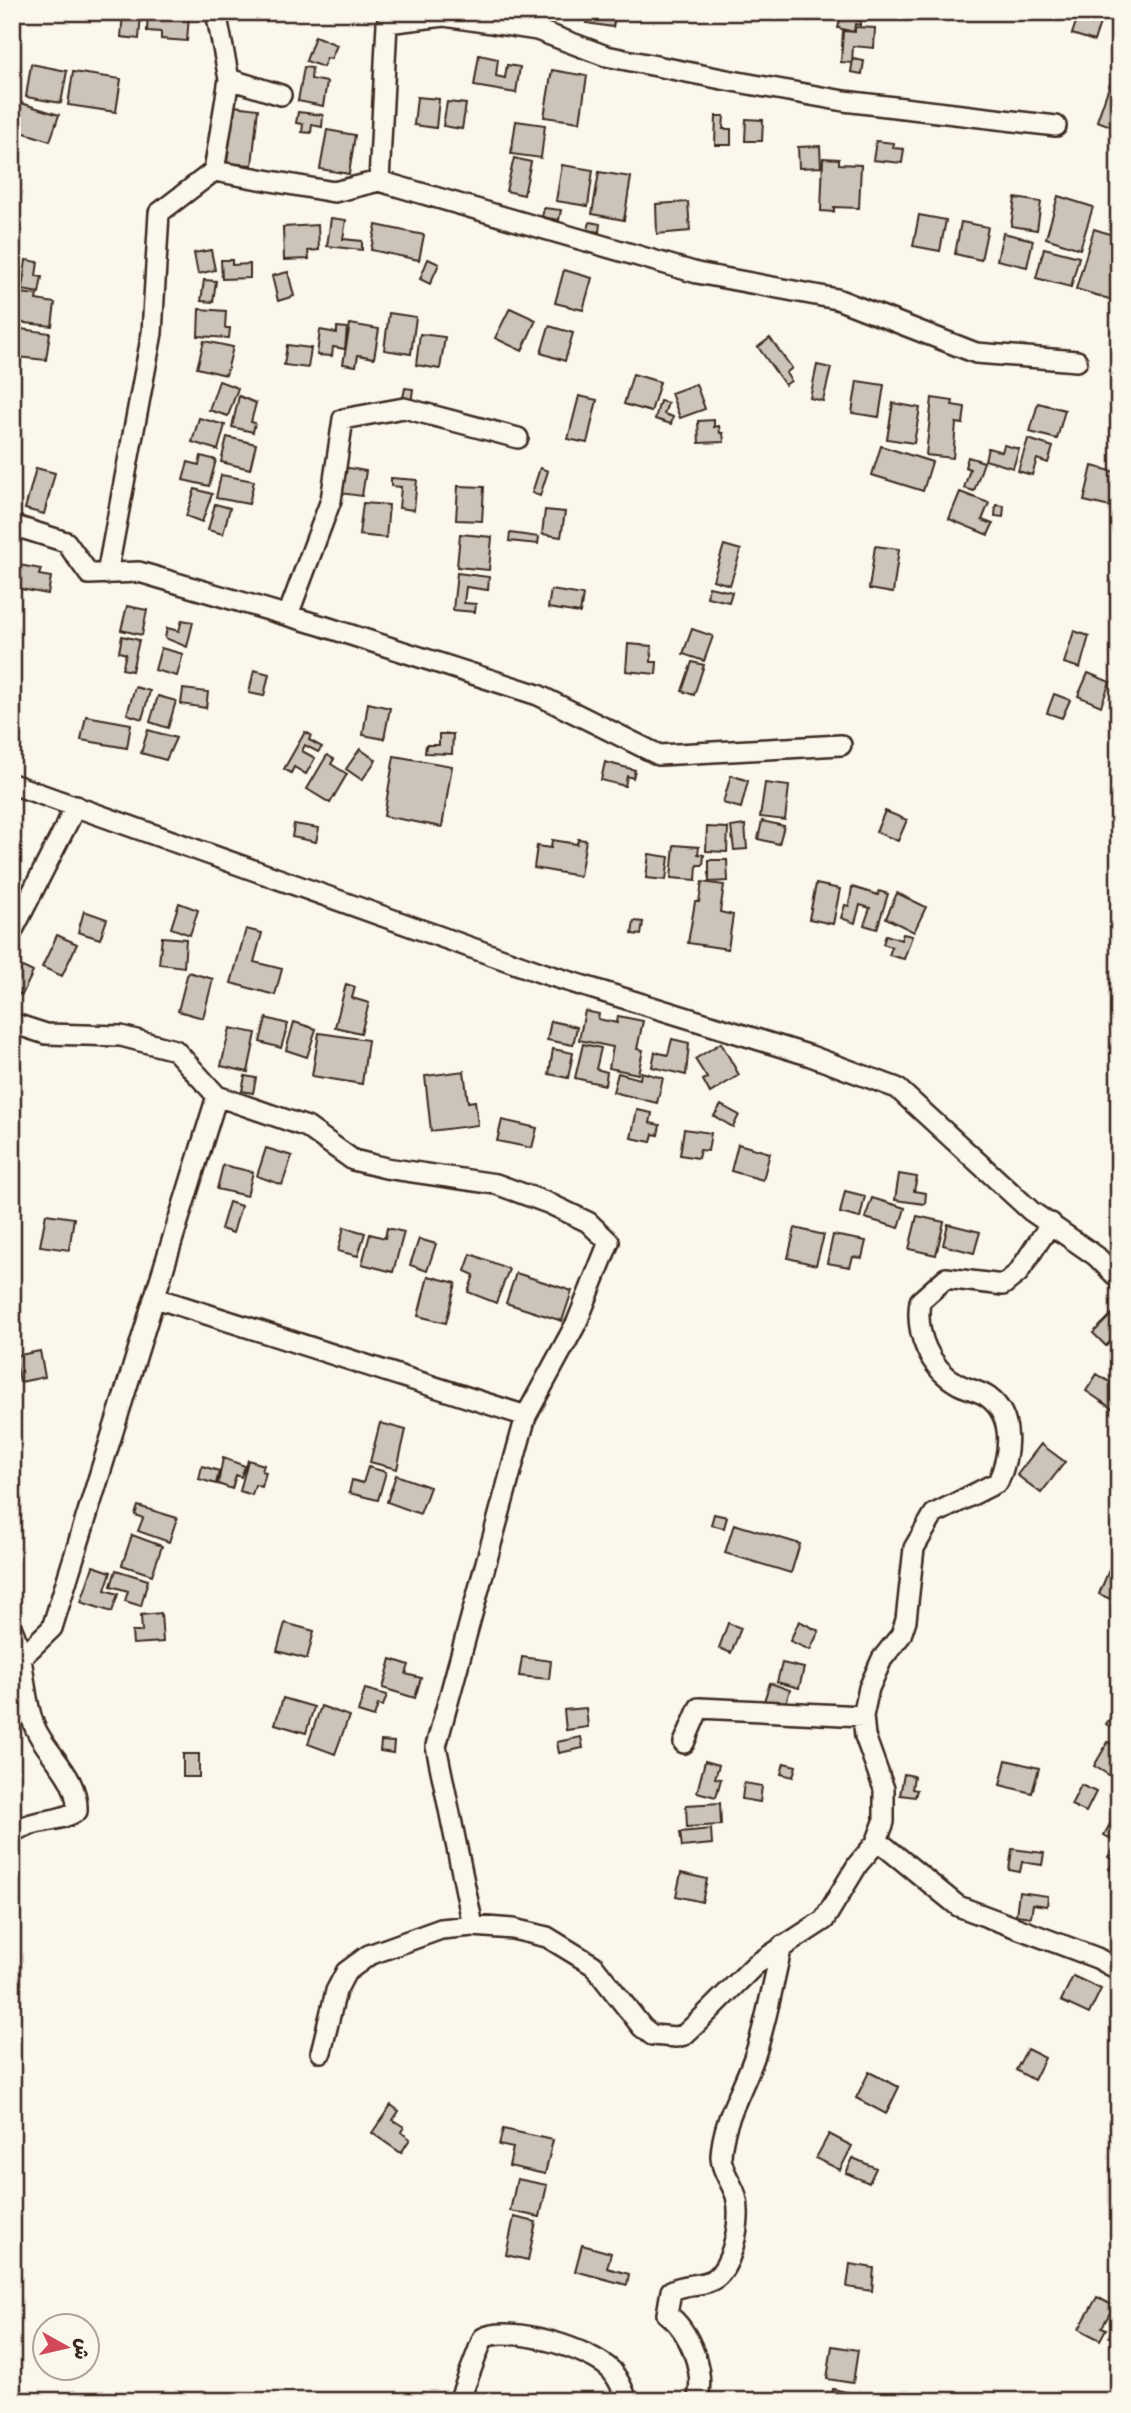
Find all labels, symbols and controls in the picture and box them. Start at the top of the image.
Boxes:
north arrow [32,2312,102,2382]
text: ش [65,2337,94,2361]

